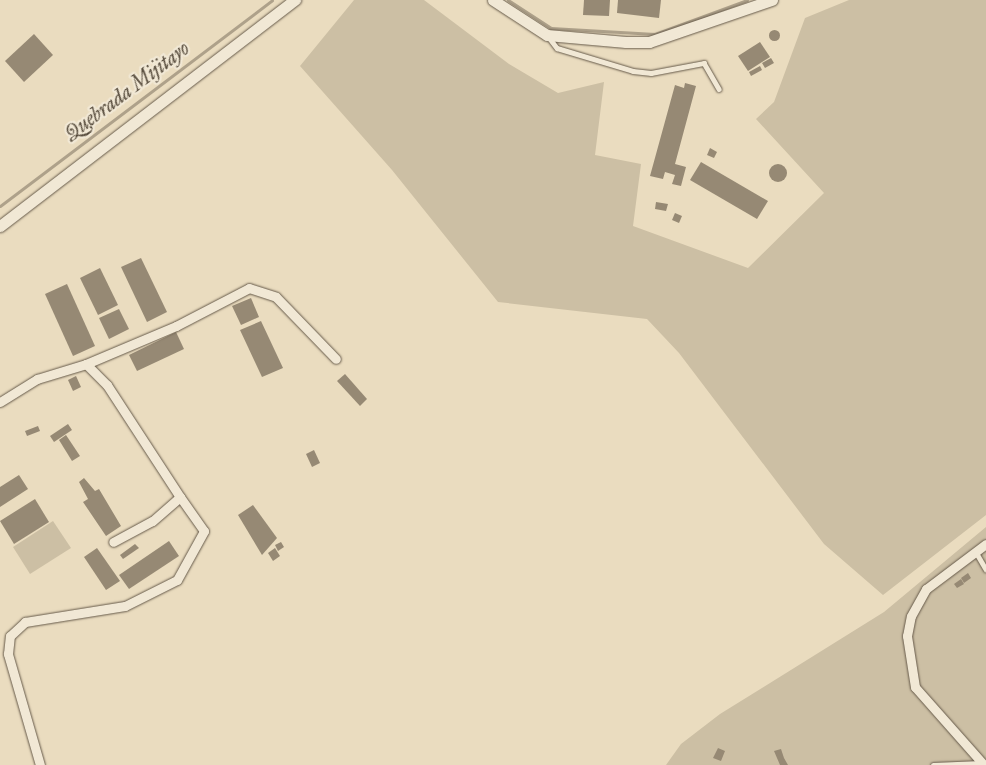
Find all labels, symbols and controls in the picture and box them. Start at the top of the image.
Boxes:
water label: Quebrada Mijitayo [60,36,194,146]

